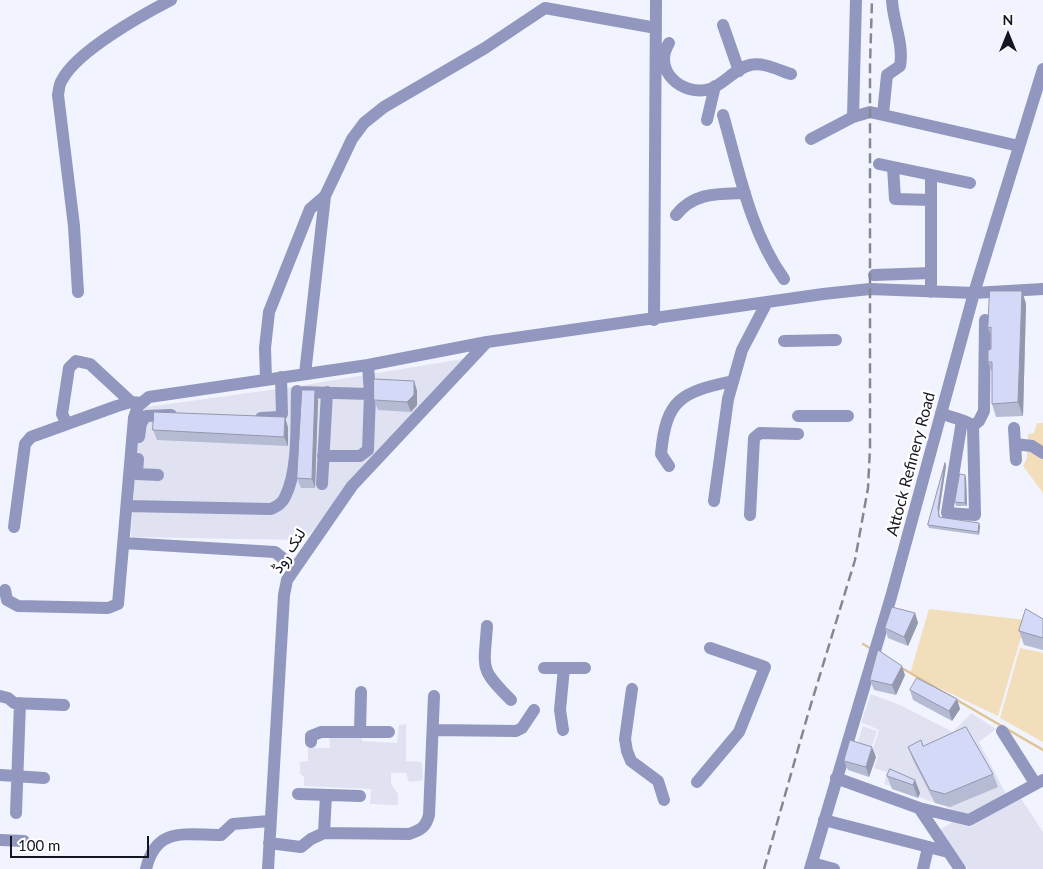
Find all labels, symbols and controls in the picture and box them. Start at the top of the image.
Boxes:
north arrow [983,10,1033,60]
text: N [1003,11,1013,28]
street label: Attock Refinery Road [883,390,939,538]
street label: لنک روڈ [268,525,310,577]
scale bar [12,826,151,858]
text: 100 m [18,836,60,854]

